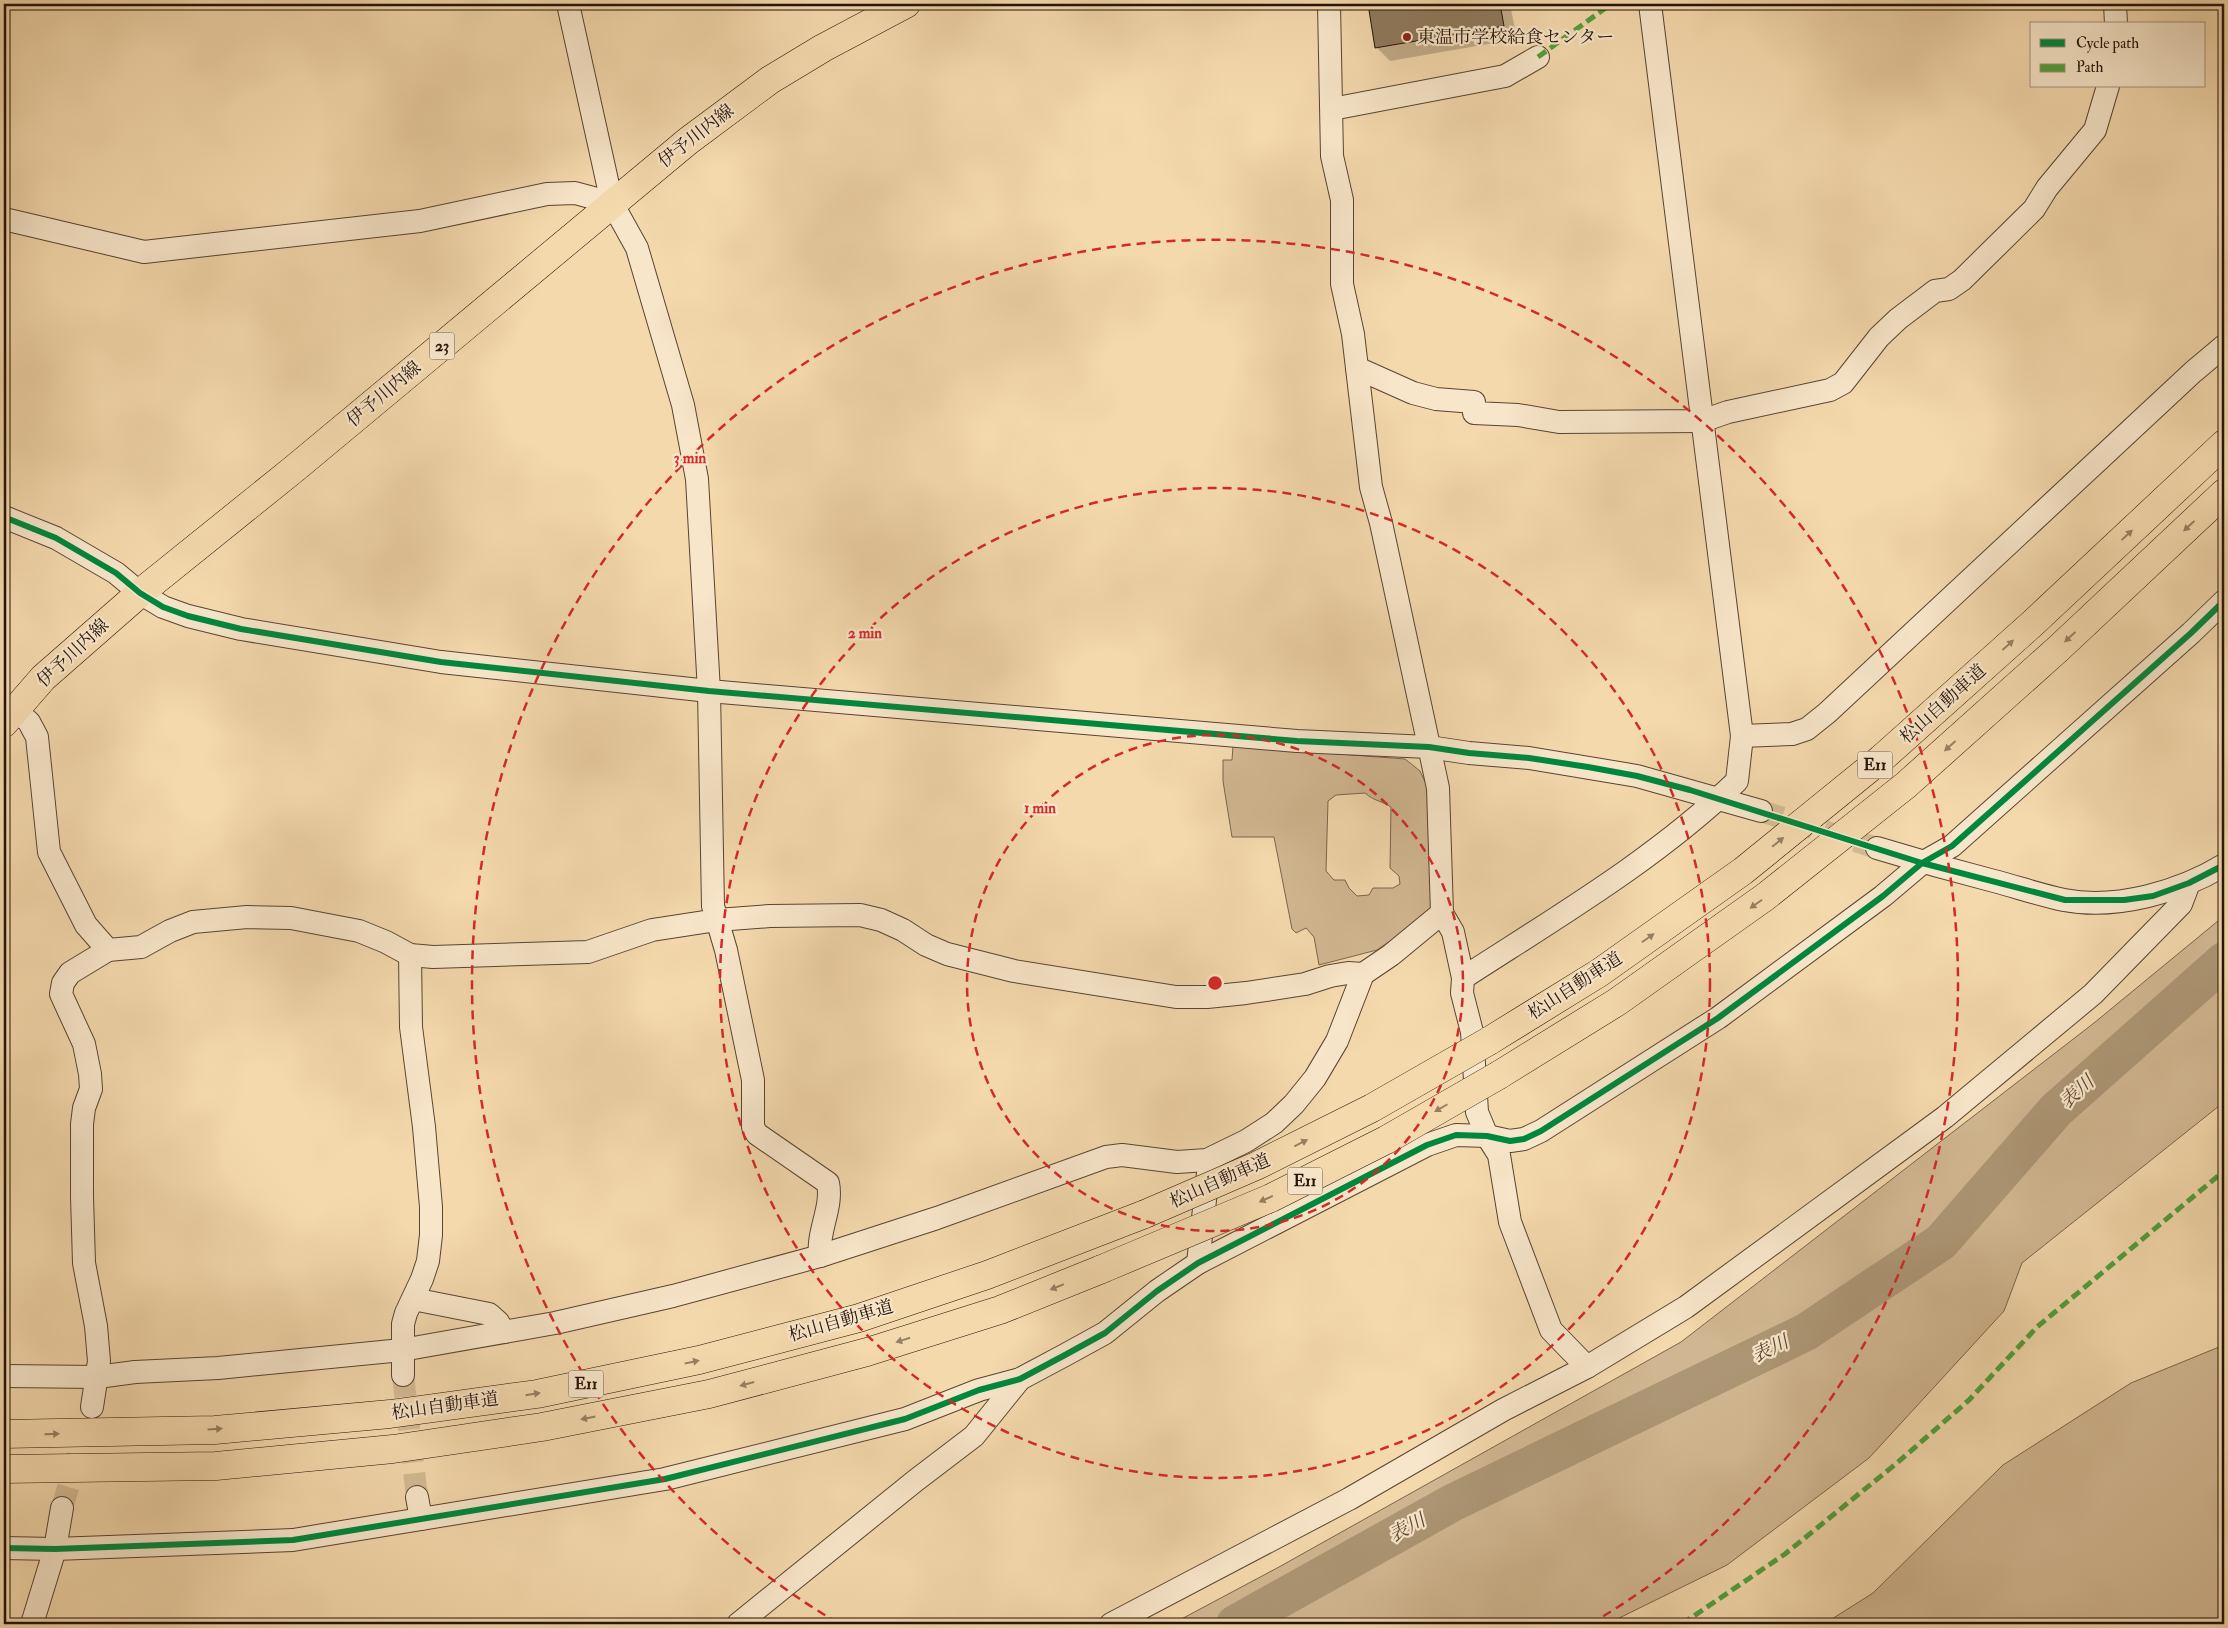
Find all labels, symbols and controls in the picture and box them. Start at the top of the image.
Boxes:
legend [2030,22,2206,88]
place label: 東温市学校給食センター [1417,26,1614,49]
marker: 東温市学校給食センター [1401,31,1413,43]
text: Cycle path [2076,34,2139,54]
text: Path [2076,58,2103,77]
street label: 伊予川内線 [653,99,739,173]
road number: 23 [430,332,454,360]
street label: 伊予川内線 [342,356,426,432]
text: 3 min [674,449,706,468]
one-way arrow [2183,520,2195,532]
one-way arrow [2121,529,2133,541]
street label: 伊予川内線 [32,614,114,692]
text: 2 min [848,624,882,643]
one-way arrow [2065,631,2077,643]
one-way arrow [2002,639,2014,651]
street label: 松山自動車道 [1895,659,1991,749]
one-way arrow [1944,740,1956,752]
road number: E11 [1858,752,1892,778]
text: 1 min [1024,799,1056,818]
one-way arrow [1772,836,1785,847]
one-way arrow [1749,899,1763,909]
one-way arrow [1641,933,1654,943]
street label: 松山自動車道 [1523,947,1627,1025]
centre of rings [1206,974,1224,992]
water label: 表川 [2055,1069,2101,1114]
one-way arrow [1435,1104,1448,1113]
one-way arrow [1294,1139,1308,1147]
street label: 松山自動車道 [1166,1149,1274,1213]
road number: E11 [1288,1168,1322,1194]
one-way arrow [1259,1196,1273,1204]
one-way arrow [1050,1284,1064,1292]
street label: 松山自動車道 [786,1295,896,1347]
water label: 表川 [1748,1329,1794,1368]
one-way arrow [896,1337,911,1345]
one-way arrow [684,1357,700,1365]
road number: E11 [568,1370,604,1398]
one-way arrow [739,1380,754,1388]
street label: 松山自動車道 [390,1387,500,1425]
one-way arrow [525,1390,541,1398]
one-way arrow [580,1415,596,1423]
one-way arrow [207,1425,223,1433]
one-way arrow [45,1430,61,1438]
water label: 表川 [1385,1507,1431,1548]

